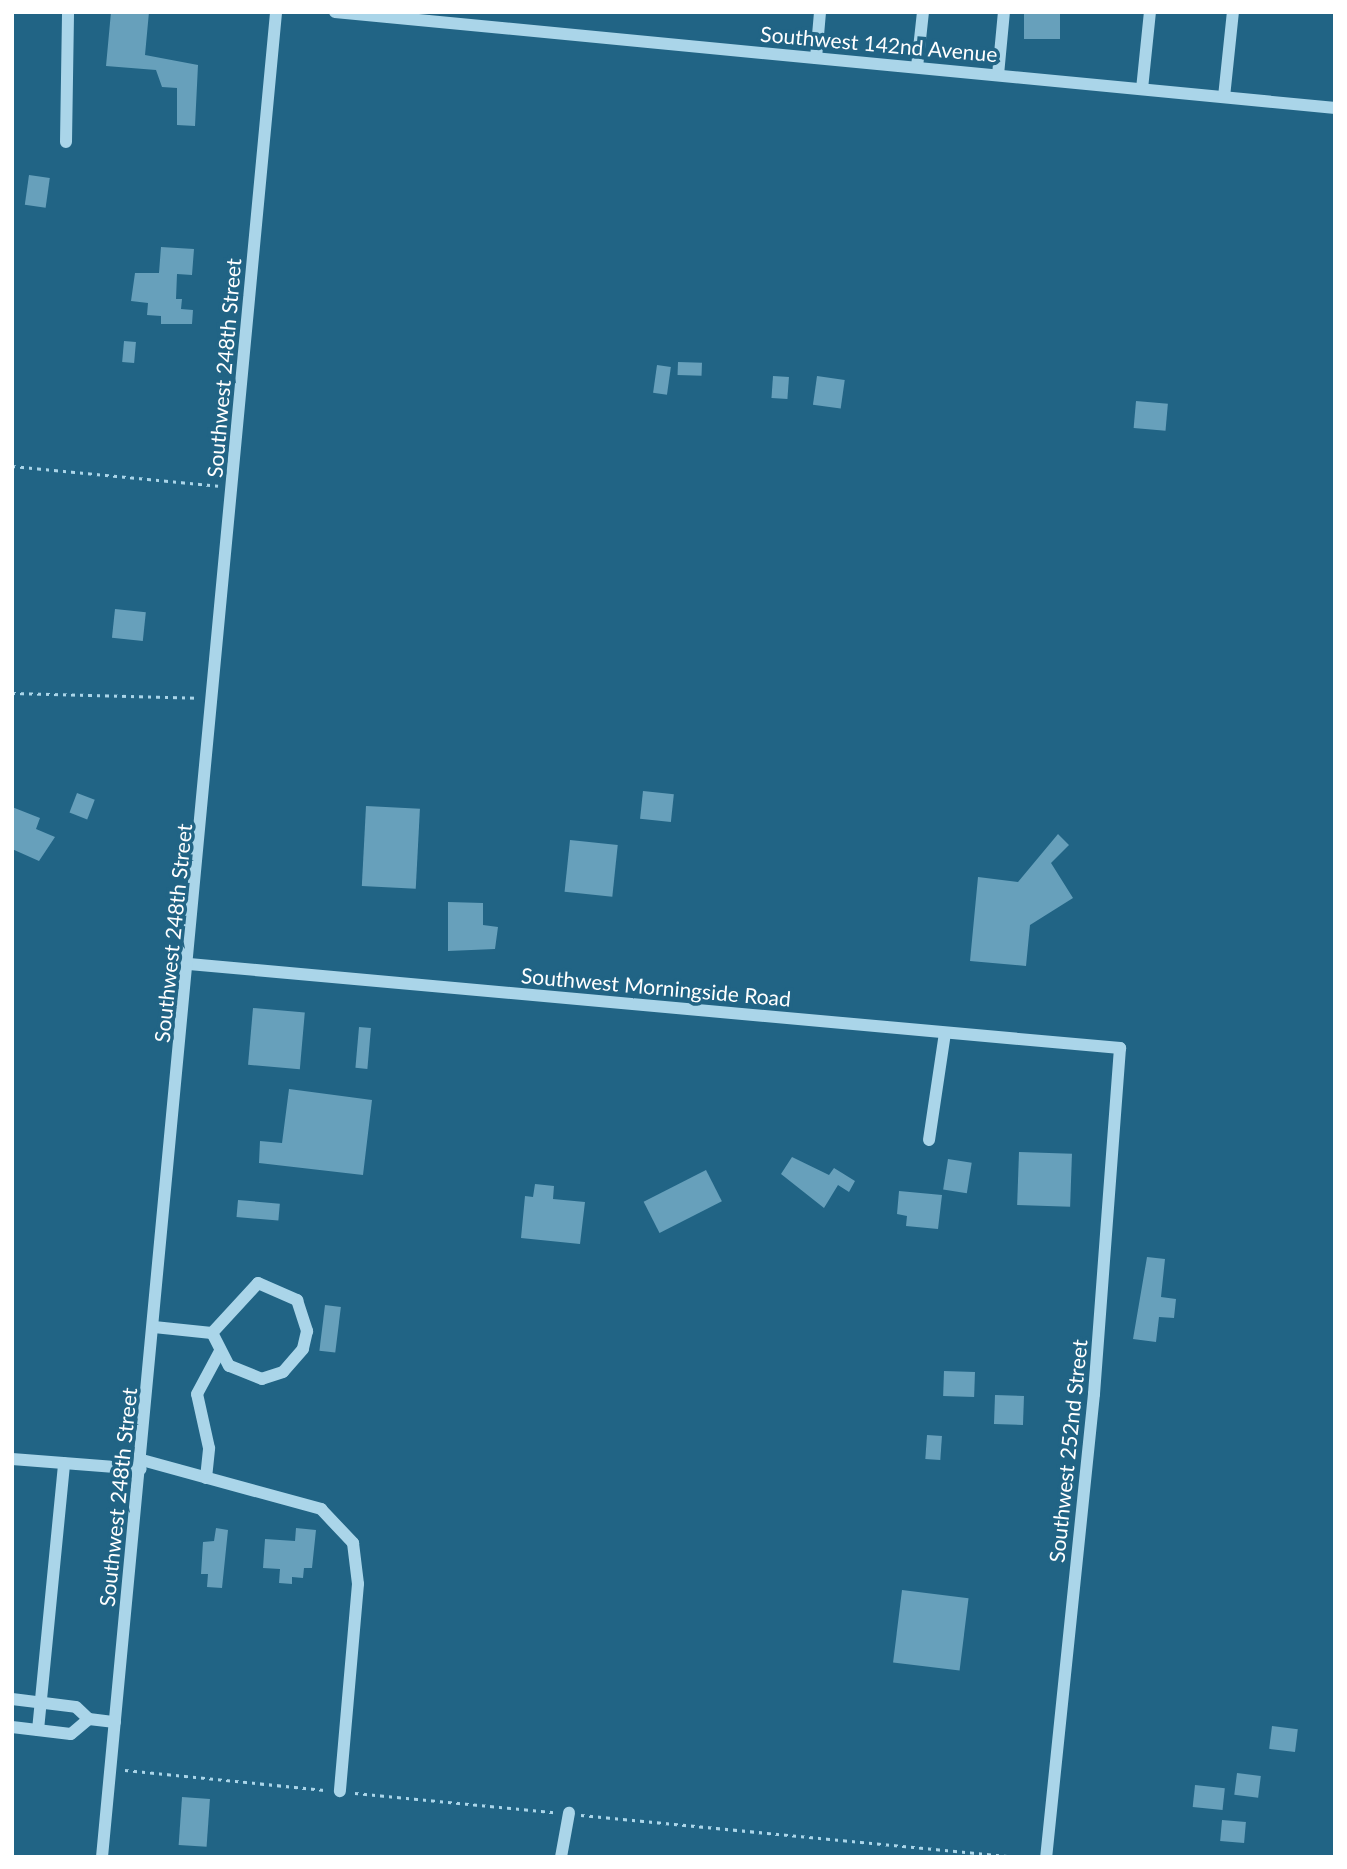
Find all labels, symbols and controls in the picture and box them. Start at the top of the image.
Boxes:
street label: Southwest 142nd Avenue [759,21,999,67]
street label: Southwest 248th Street [202,257,246,479]
street label: Southwest 248th Street [149,822,197,1044]
street label: Southwest Morningside Road [520,963,792,1011]
street label: Southwest 252nd Street [1044,1338,1092,1564]
street label: Southwest 248th Street [94,1386,142,1608]

